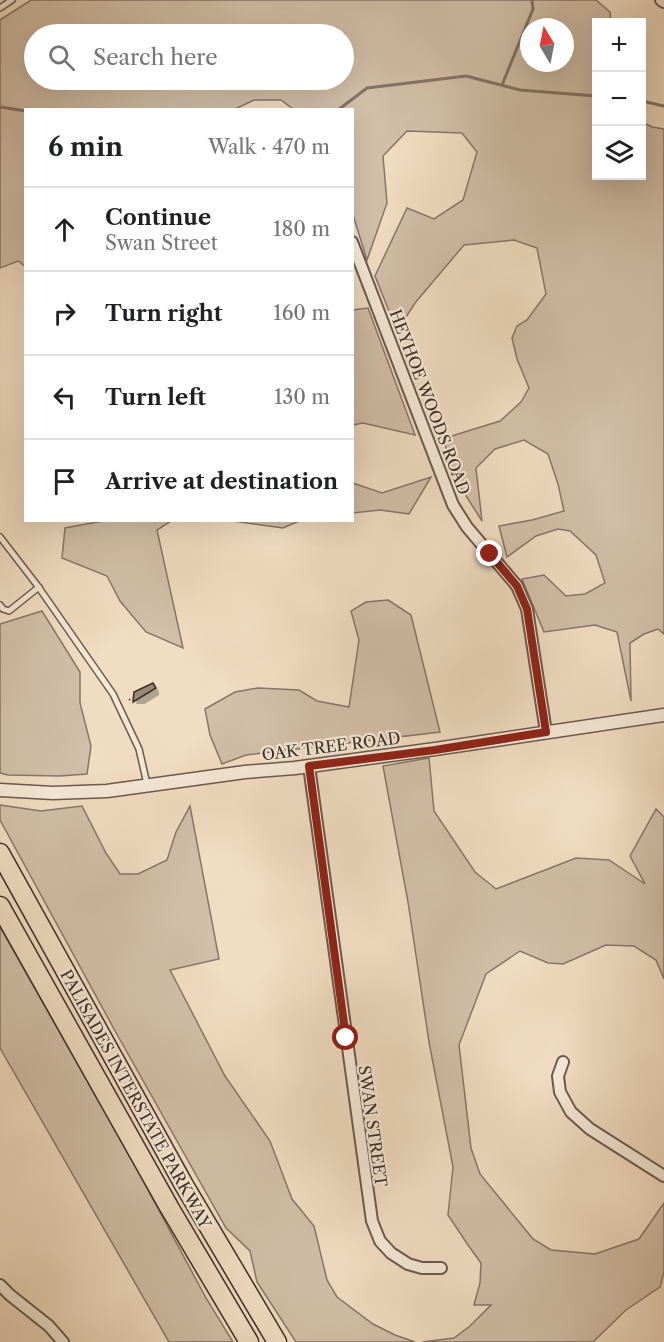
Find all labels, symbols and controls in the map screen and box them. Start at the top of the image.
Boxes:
north arrow [520,18,574,72]
map controls [592,18,646,180]
button: + [592,18,646,72]
search box [24,24,354,90]
icon: search [45,41,78,74]
text: Search here [93,44,218,71]
button: − [592,72,646,126]
button: layers [592,126,646,180]
text: 6 min [48,131,123,163]
text: Walk · 470 m [208,135,330,159]
text: Continue [105,204,211,231]
icon: ahead [48,213,81,246]
text: 180 m [273,217,330,241]
text: Swan Street [105,231,218,255]
icon: right [48,297,81,330]
text: Turn right [105,300,223,327]
text: 160 m [273,301,330,325]
street label: HEYHOE WOODS ROAD [385,307,475,497]
icon: left [48,381,81,414]
text: Turn left [105,384,206,411]
text: 130 m [274,385,330,409]
icon: arrive [48,465,81,498]
text: Arrive at destination [105,468,338,495]
route end [476,540,502,566]
street label: OAK TREE ROAD [260,728,402,764]
street label: PALISADES INTERSTATE PARKWAY [56,966,216,1233]
route start [332,1024,358,1050]
street label: SWAN STREET [355,1064,391,1188]

